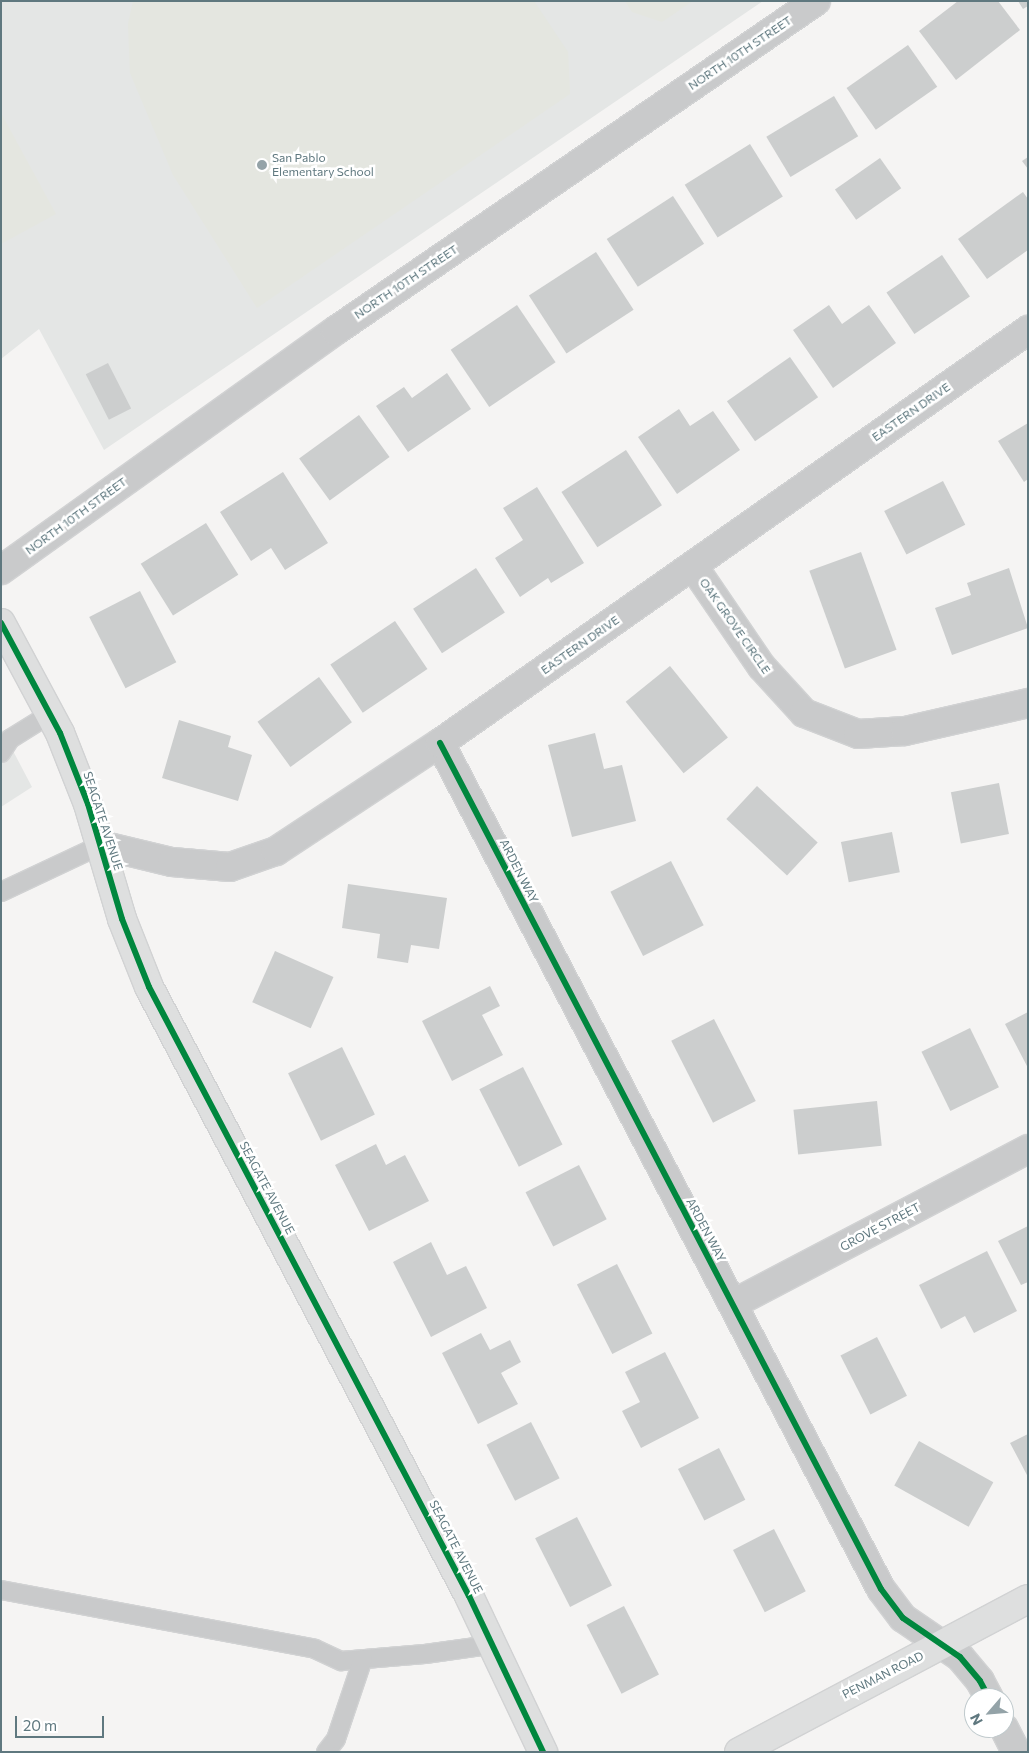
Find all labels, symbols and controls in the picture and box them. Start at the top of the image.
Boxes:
street label: NORTH 10TH STREET [686,13,794,93]
place label: San Pablo Elementary School [272,151,374,179]
marker: San Pablo Elementary School [256,159,268,171]
street label: NORTH 10TH STREET [352,242,460,322]
street label: EASTERN DRIVE [869,380,953,444]
street label: NORTH 10TH STREET [23,474,129,558]
street label: OAK GROVE CIRCLE [697,575,773,677]
street label: EASTERN DRIVE [538,613,622,677]
street label: SEAGATE AVENUE [80,770,126,872]
street label: ARDEN WAY [497,837,541,905]
street label: SEAGATE AVENUE [236,1139,298,1237]
street label: ARDEN WAY [683,1196,729,1264]
street label: GROVE STREET [838,1200,922,1254]
street label: SEAGATE AVENUE [426,1498,486,1596]
street label: PENMAN ROAD [840,1648,926,1702]
north arrow [964,1688,1014,1738]
scale bar [18,1706,106,1738]
text: N [966,1711,986,1728]
text: 20 m [23,1716,57,1734]

